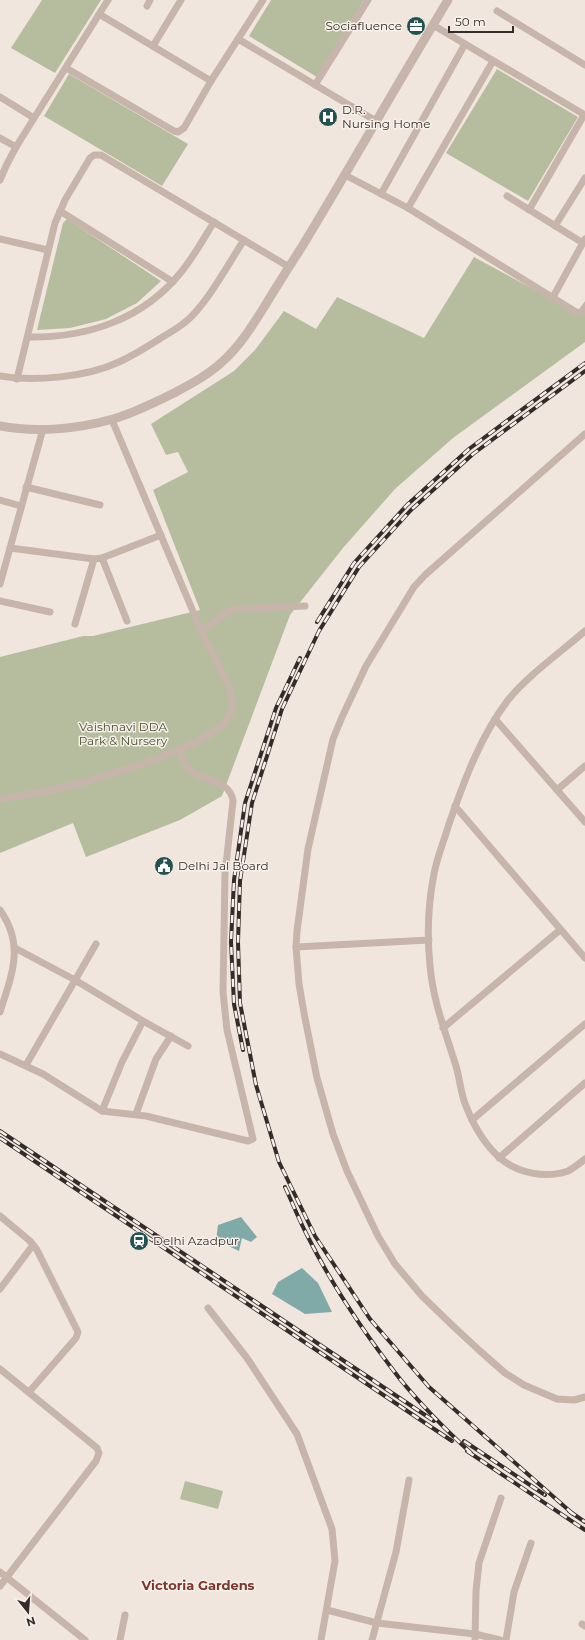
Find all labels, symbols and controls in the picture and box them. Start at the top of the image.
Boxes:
scale bar [449,8,513,34]
text: 50 m [455,14,486,29]
office icon: Sociafluence [405,15,427,37]
place label: Sociafluence [325,18,402,33]
place label: D.R. Nursing Home [342,102,430,131]
hospital icon: D.R. Nursing Home [317,106,339,128]
park label: Vaishnavi DDA Park & Nursery [79,719,168,748]
public building icon: Delhi Jal Board [153,855,175,877]
place label: Delhi Jal Board [178,858,269,873]
station icon: Delhi Azadpur [128,1230,150,1252]
place label: Delhi Azadpur [153,1233,239,1248]
district label: Victoria Gardens [140,1577,255,1593]
north arrow [8,1592,48,1632]
text: N [25,1614,37,1630]

